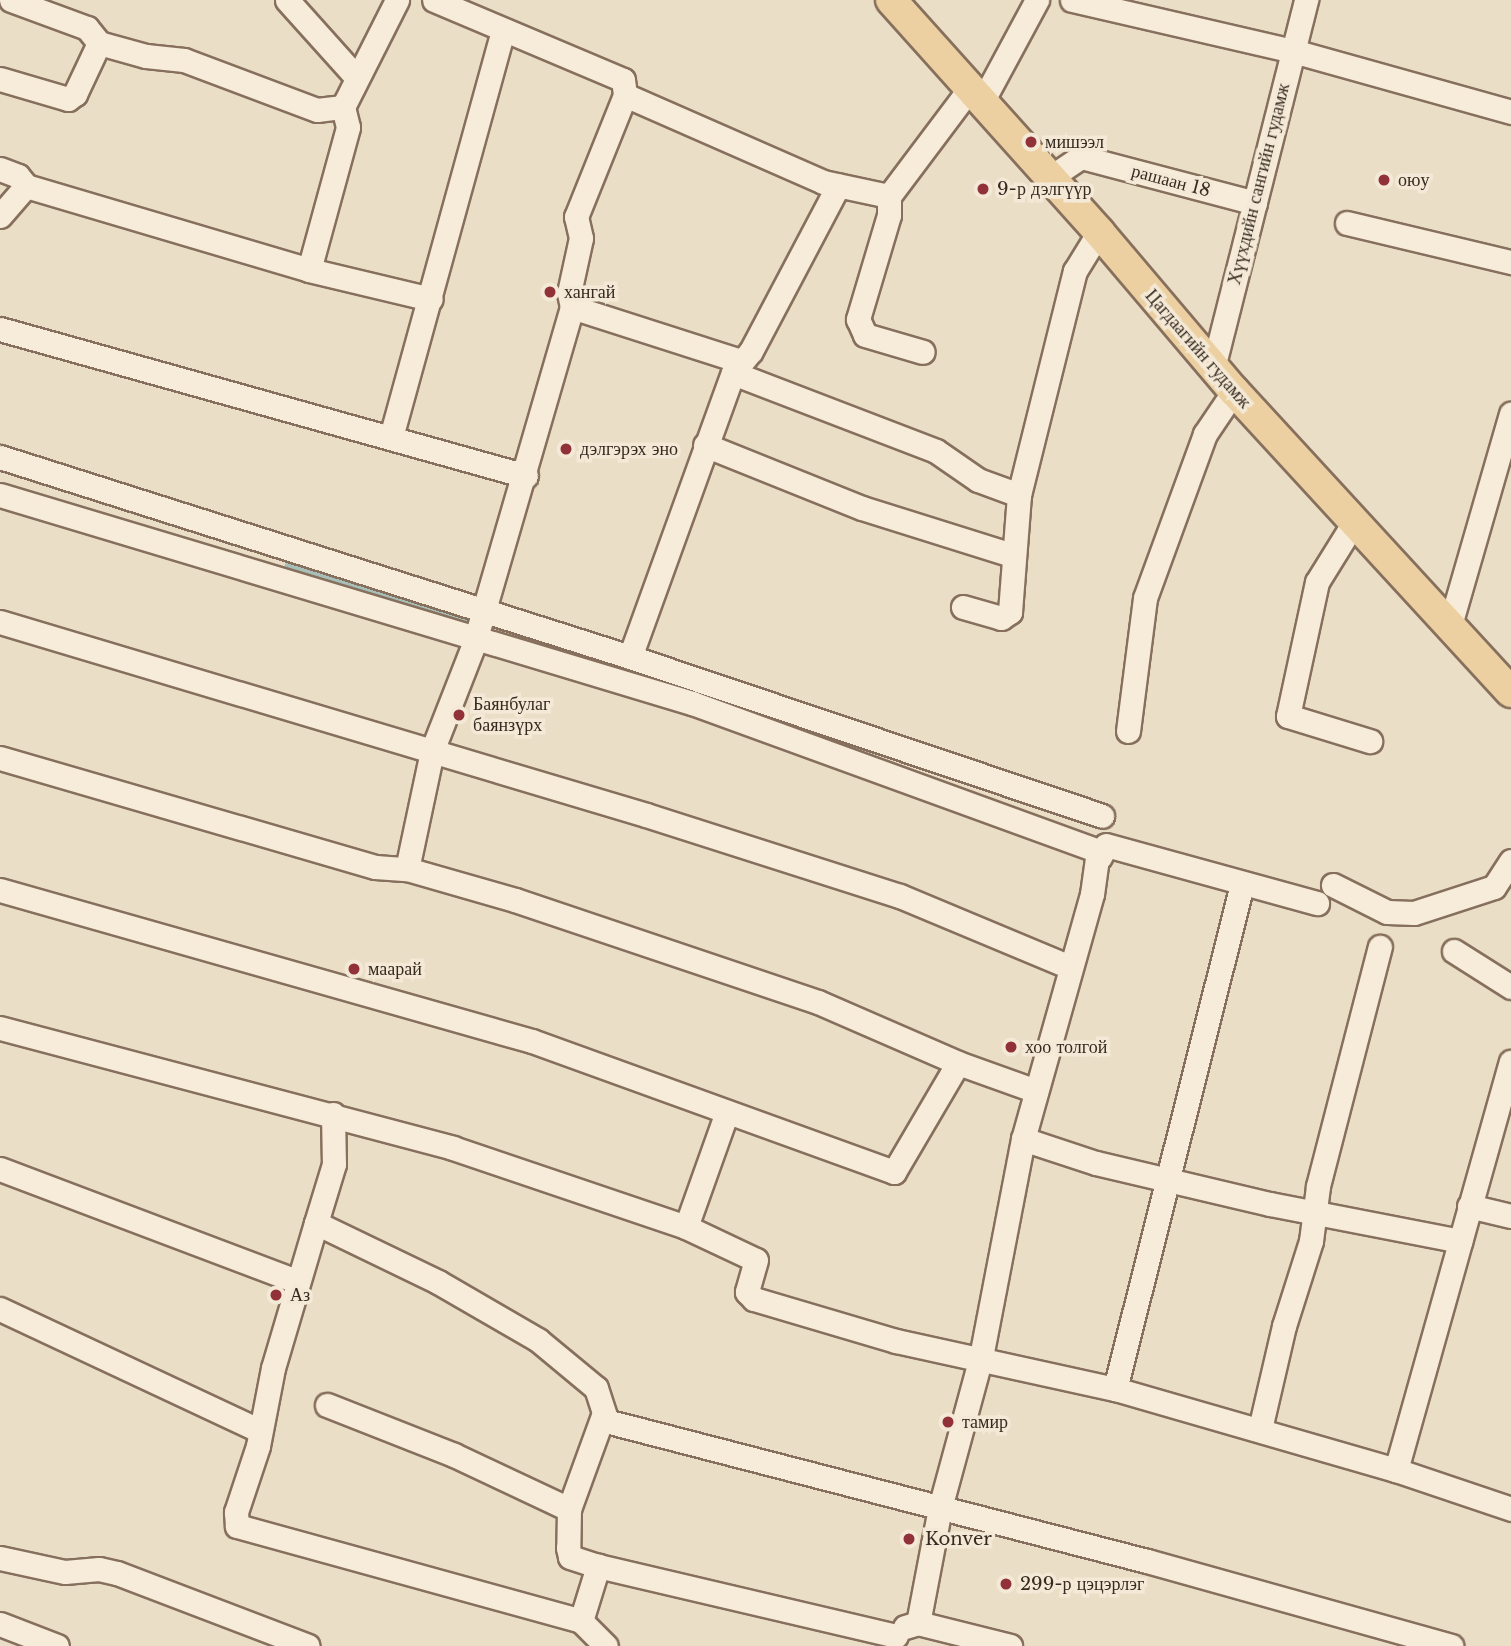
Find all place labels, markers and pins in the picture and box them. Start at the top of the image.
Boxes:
place label: мишээл [1045,131,1104,153]
marker: мишээл [1023,134,1039,150]
place label: оюу [1398,169,1429,191]
marker: оюу [1376,172,1392,188]
place label: 9-р дэлгүүр [997,178,1091,200]
marker: 9-р дэлгүүр [975,181,991,197]
place label: хангай [564,281,615,303]
marker: хангай [542,284,558,300]
place label: дэлгэрэх эно [580,438,678,460]
marker: дэлгэрэх эно [558,441,574,457]
place label: Баянбулаг баянзүрх [473,694,550,736]
marker: Баянбулаг баянзүрх [451,707,467,723]
place label: маарай [368,958,422,980]
marker: маарай [346,961,362,977]
place label: хоо толгой [1025,1036,1107,1058]
marker: хоо толгой [1003,1039,1019,1055]
place label: Аз [290,1284,310,1306]
marker: Аз [268,1287,284,1303]
place label: тамир [962,1411,1008,1433]
marker: тамир [940,1414,956,1430]
place label: Konver [925,1528,992,1550]
marker: Konver [899,1529,919,1549]
place label: 299-р цэцэрлэг [1020,1573,1144,1595]
marker: 299-р цэцэрлэг [998,1576,1014,1592]

